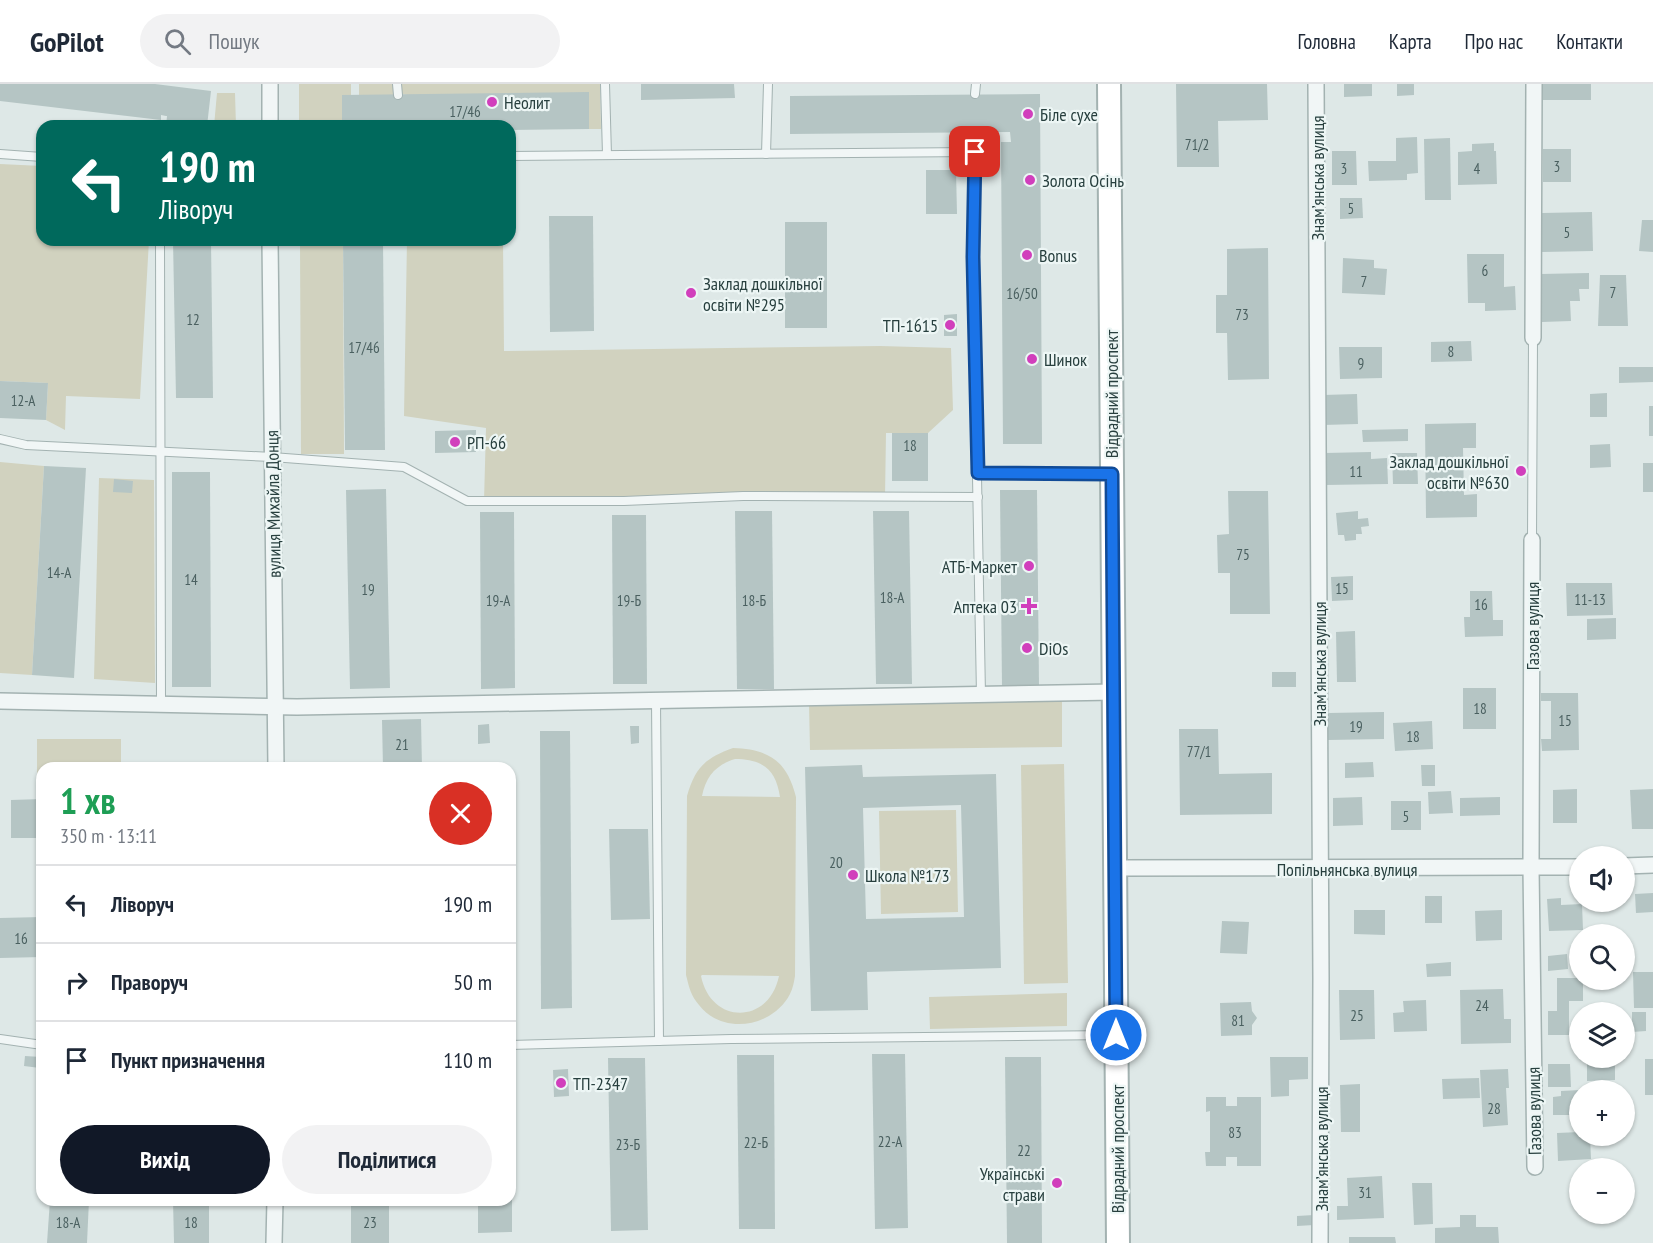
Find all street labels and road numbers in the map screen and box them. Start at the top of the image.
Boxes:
street label: Знамʼянська вулиця [1306,115,1329,241]
street label: Відрадний проспект [1100,330,1123,458]
street label: вулиця Михайла Донця [260,430,286,578]
street label: Газова вулиця [1521,582,1544,670]
street label: Знамʼянська вулиця [1308,601,1331,727]
street label: Попільнянська вулиця [1277,858,1417,881]
street label: Газова вулиця [1522,1067,1546,1155]
street label: Відрадний проспект [1106,1085,1129,1213]
street label: Знамʼянська вулиця [1310,1086,1333,1212]

